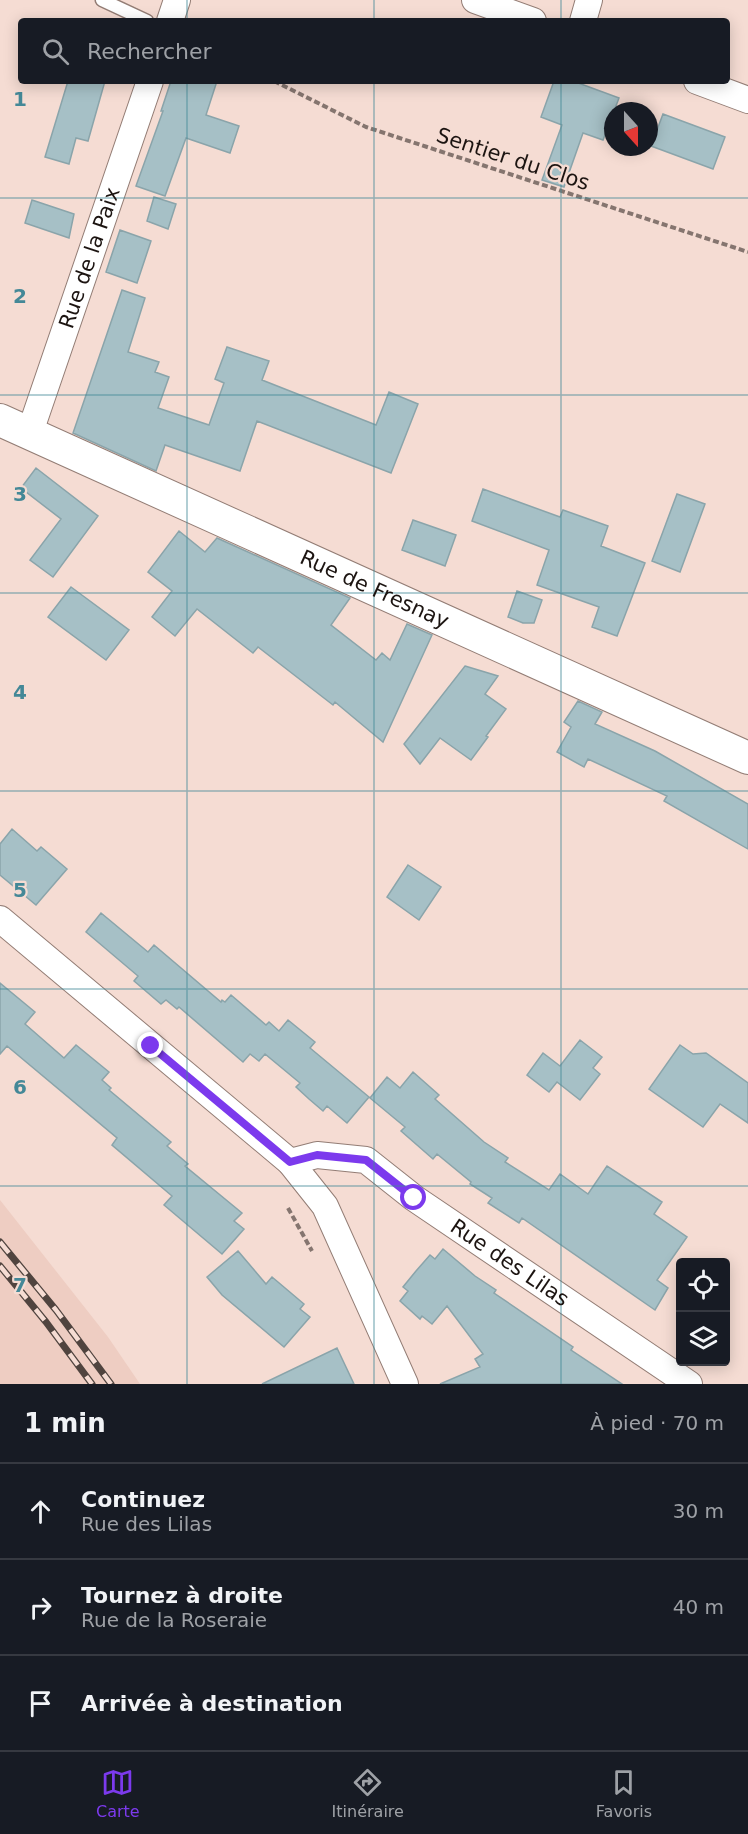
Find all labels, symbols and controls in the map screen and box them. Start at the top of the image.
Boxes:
search box [18,18,730,84]
icon: search [39,35,72,68]
text: Rechercher [87,39,212,64]
text: 1 [13,87,27,111]
north arrow [604,102,658,156]
street label: Sentier du Clos [433,123,593,195]
street label: Rue de la Paix [54,184,125,332]
text: 2 [13,284,27,308]
text: 3 [13,482,27,506]
street label: Rue de Fresnay [296,545,453,633]
text: 4 [13,680,27,704]
text: 5 [13,878,27,902]
route end [137,1032,163,1058]
text: 6 [13,1075,27,1099]
route start [400,1184,426,1210]
street label: Rue des Lilas [446,1214,574,1311]
map controls [676,1258,730,1366]
button: locate [676,1258,730,1312]
text: 7 [13,1273,27,1297]
button: layers [676,1312,730,1366]
text: 1 min [24,1408,106,1438]
text: À pied · 70 m [590,1411,724,1435]
text: Continuez [81,1487,205,1512]
icon: ahead [24,1495,57,1528]
text: 30 m [673,1499,724,1523]
text: Rue des Lilas [81,1512,212,1536]
text: Tournez à droite [81,1583,283,1608]
icon: right [24,1591,57,1624]
text: 40 m [673,1595,724,1619]
text: Rue de la Roseraie [81,1608,267,1632]
icon: arrive [24,1687,57,1720]
text: Arrivée à destination [81,1691,343,1716]
tab: Carte [96,1766,140,1821]
tab: Itinéraire [332,1766,404,1821]
tab: Favoris [596,1766,652,1821]

